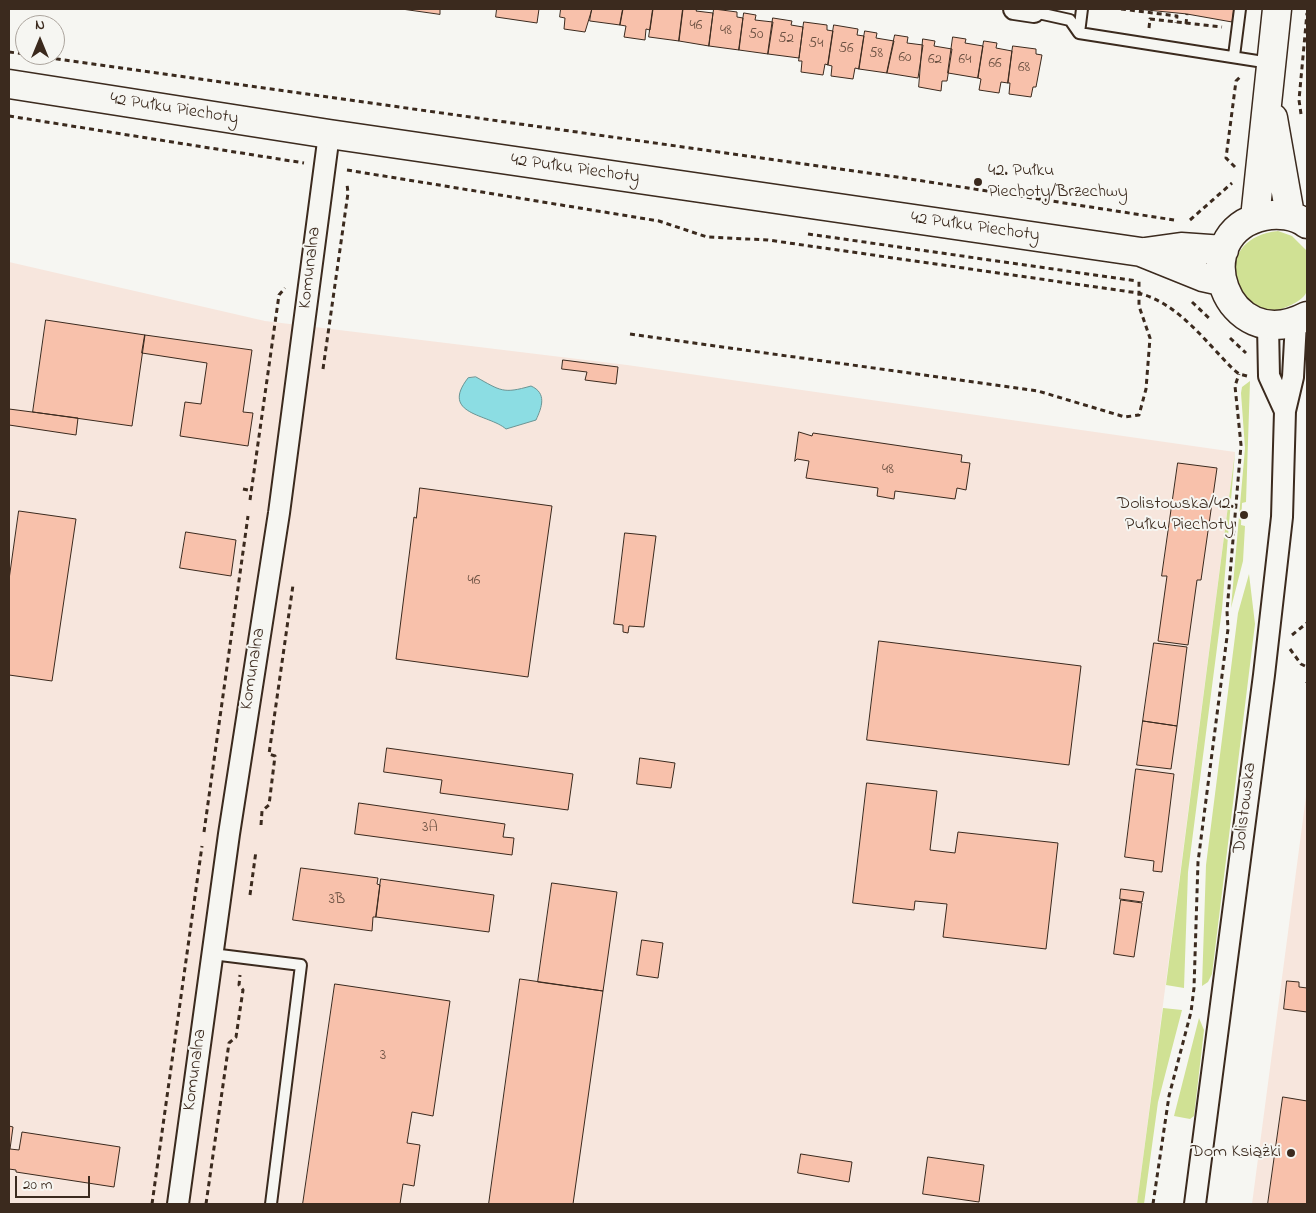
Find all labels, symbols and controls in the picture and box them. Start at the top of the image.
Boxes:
north arrow [15,15,65,65]
text: N [35,15,45,36]
house number: 46 [690,18,702,36]
house number: 48 [720,23,732,41]
house number: 50 [748,27,764,45]
house number: 52 [778,31,794,49]
house number: 54 [809,36,823,54]
house number: 56 [838,41,854,59]
house number: 58 [869,46,883,64]
house number: 60 [898,50,912,68]
house number: 62 [928,52,942,70]
house number: 64 [959,52,971,70]
house number: 66 [988,56,1002,74]
house number: 68 [1018,60,1030,78]
street label: 42 Pułku Piechoty [108,89,240,131]
street label: 42 Pułku Piechoty [509,150,641,190]
place label: 42. Pułku Piechoty/Brzechwy [988,161,1128,203]
marker: 42. Pułku Piechoty/Brzechwy [972,176,984,188]
street label: 42 Pułku Piechoty [909,208,1041,248]
street label: Komunalna [295,226,327,310]
house number: 48 [882,462,894,480]
place label: Dolistowska/42. Pułku Piechoty [1117,494,1234,536]
marker: Dolistowska/42. Pułku Piechoty [1238,509,1250,521]
house number: 46 [468,573,480,591]
street label: Komunalna [237,627,271,711]
street label: Dolistowska [1230,761,1262,855]
house number: 3A [422,820,438,838]
house number: 3B [329,892,345,910]
street label: Komunalna [180,1028,212,1112]
house number: 3 [380,1048,386,1066]
place label: Dom Książki [1190,1142,1281,1164]
marker: Dom Książki [1285,1147,1297,1159]
scale bar [18,1166,92,1198]
text: 20 m [23,1174,52,1196]

